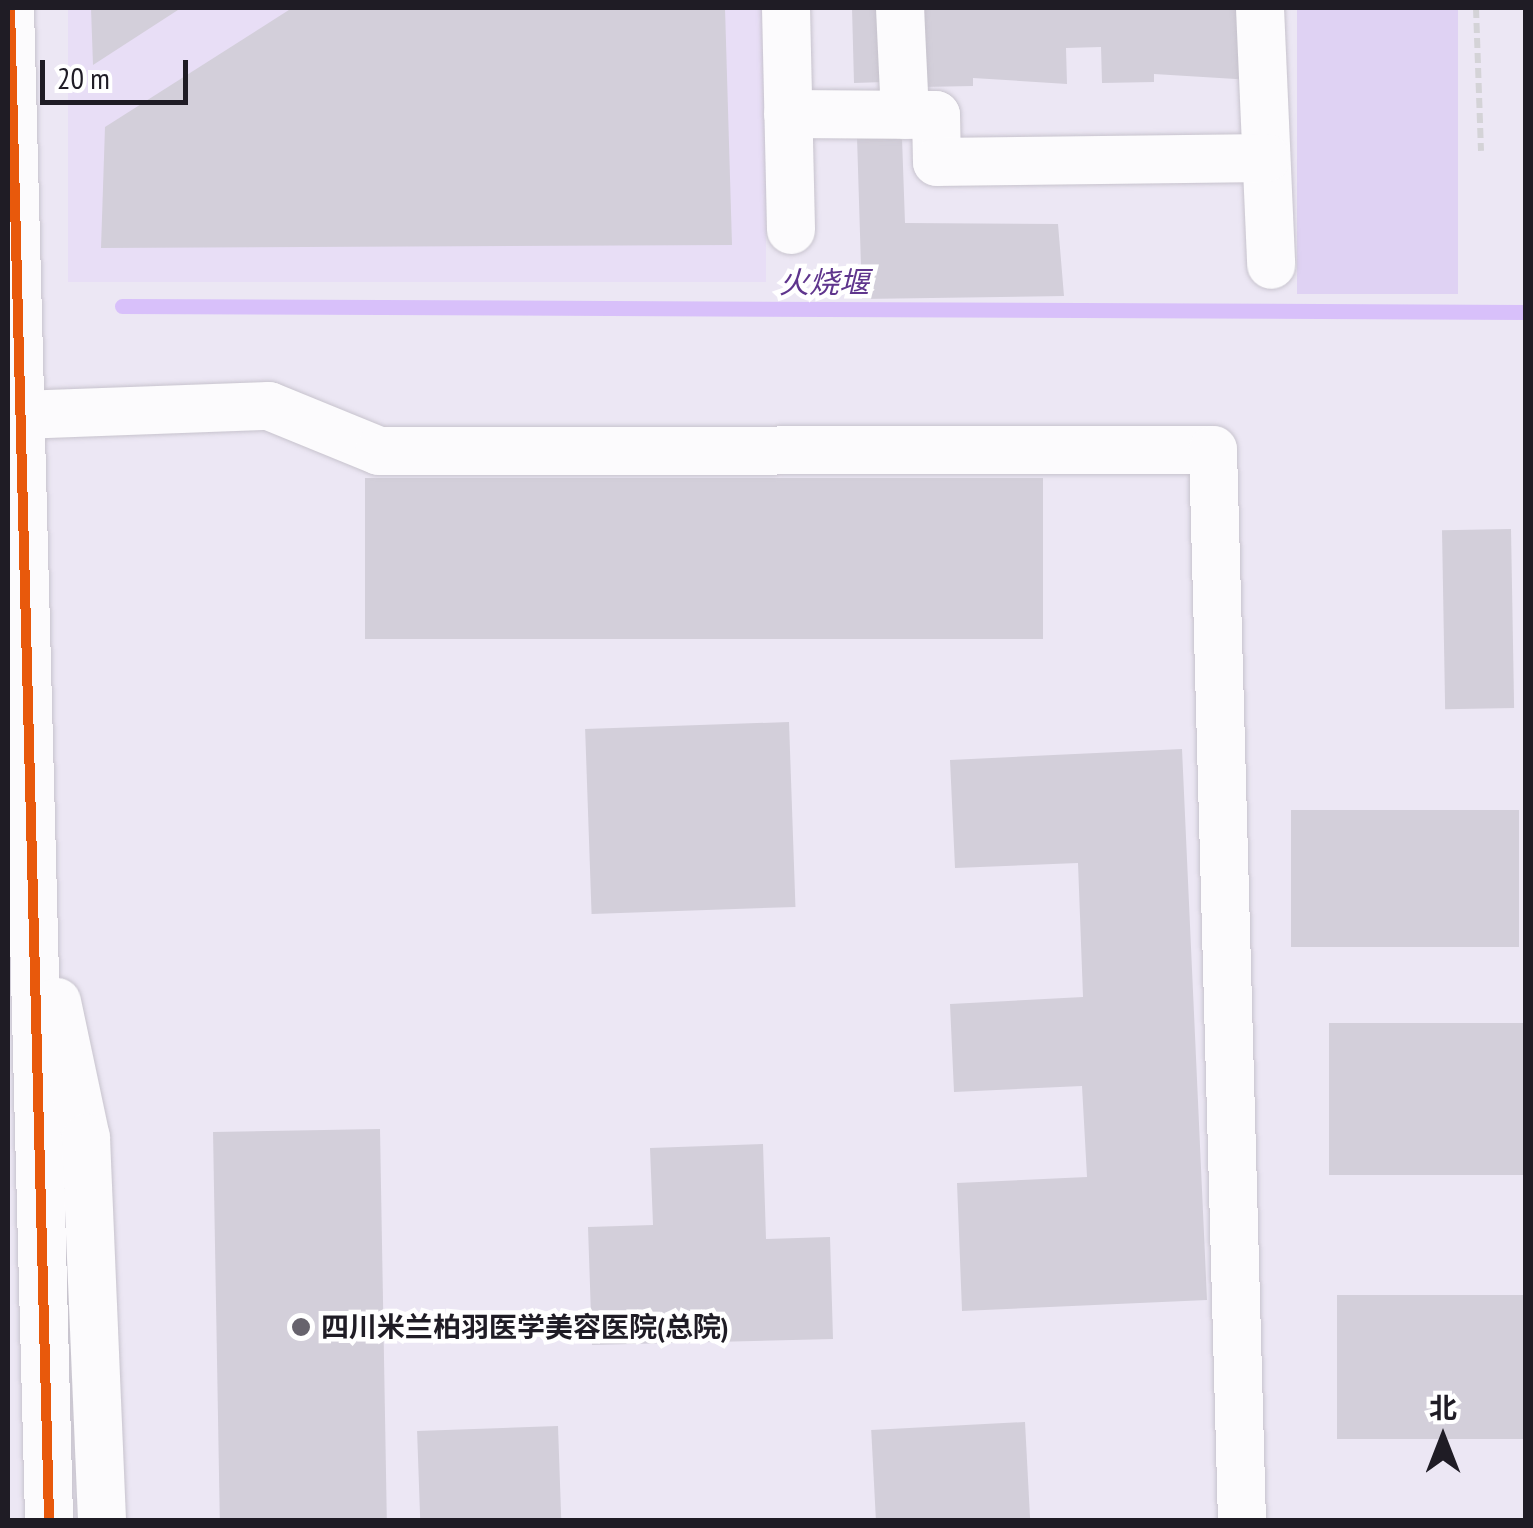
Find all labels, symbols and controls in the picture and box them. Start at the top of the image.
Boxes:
scale bar [45,40,192,102]
text: 20 m [57,58,110,97]
water label: 火烧堰 [779,264,869,300]
place label: 四川米兰柏羽医学美容医院(总院) [321,1310,729,1344]
marker: 四川米兰柏羽医学美容医院(总院) [290,1316,312,1338]
north arrow [1393,1388,1493,1488]
text: 北 [1429,1389,1457,1426]

